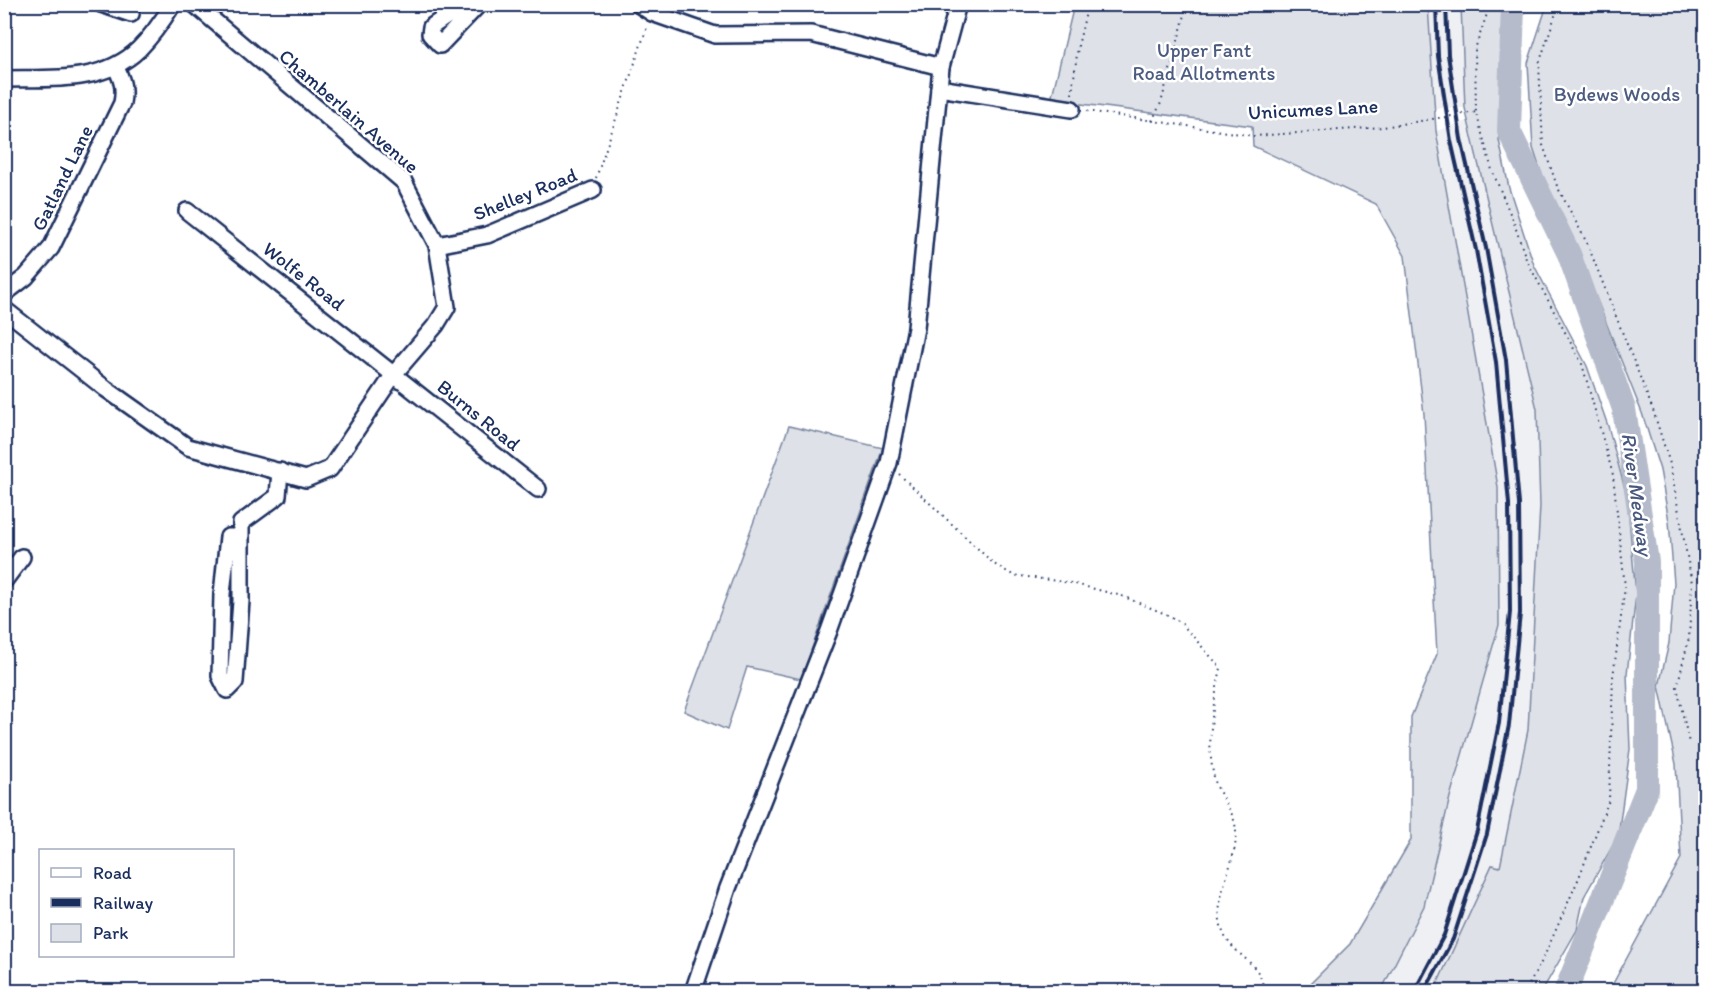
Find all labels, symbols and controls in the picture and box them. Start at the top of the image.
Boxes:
park label: Upper Fant Road Allotments [1133,38,1275,85]
street label: Chamberlain Avenue [274,44,424,178]
park label: Bydews Woods [1554,82,1680,106]
street label: Unicumes Lane [1247,94,1379,124]
street label: Gatland Lane [26,121,98,235]
street label: Shelley Road [470,162,581,226]
street label: Wolfe Road [258,236,350,316]
street label: Burns Road [433,374,525,456]
water label: River Medway [1616,431,1659,559]
legend [39,849,234,957]
text: Road [93,862,132,884]
text: Railway [93,892,154,914]
text: Park [93,922,128,944]

